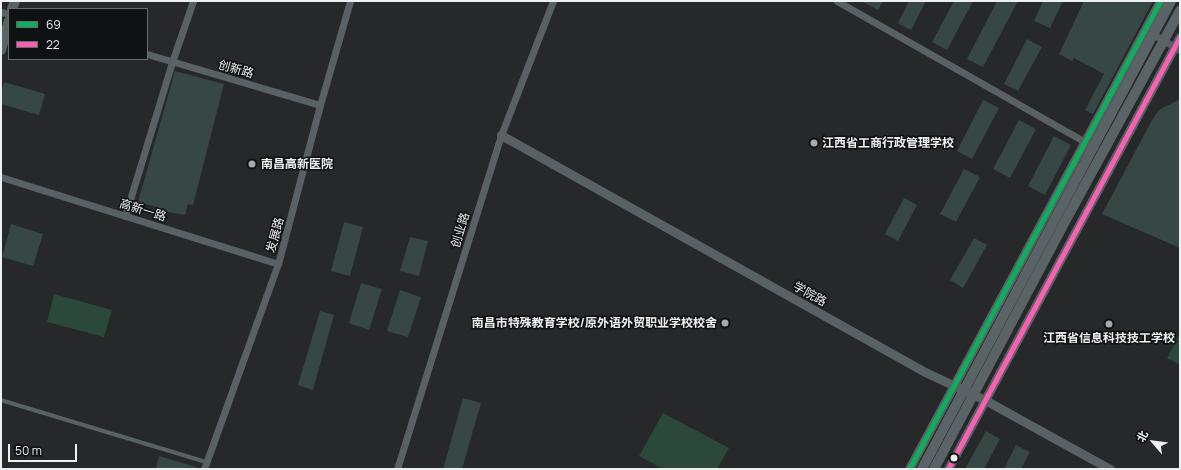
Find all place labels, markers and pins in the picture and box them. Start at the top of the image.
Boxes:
place label: 江西省工商行政管理学校 [822,136,954,150]
marker: 江西省工商行政管理学校 [809,138,819,148]
place label: 南昌高新医院 [261,157,333,171]
marker: 南昌高新医院 [246,158,258,170]
place label: 南昌市特殊教育学校/原外语外贸职业学校校舍 [472,316,717,330]
marker: 南昌市特殊教育学校/原外语外贸职业学校校舍 [720,318,730,328]
marker: 江西省信息科技技工学校 [1104,319,1114,329]
place label: 江西省信息科技技工学校 [1043,331,1175,345]
unlabelled marker [949,453,959,463]

